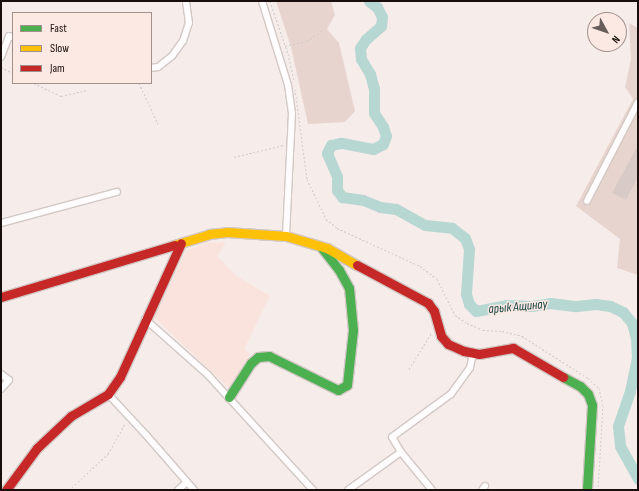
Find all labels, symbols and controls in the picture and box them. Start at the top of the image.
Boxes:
legend [12,12,152,84]
north arrow [587,12,627,52]
text: Fast [50,21,67,36]
text: N [609,33,623,46]
text: Slow [50,41,69,56]
text: Jam [50,61,65,76]
water label: арык Ащинау [488,297,548,317]

